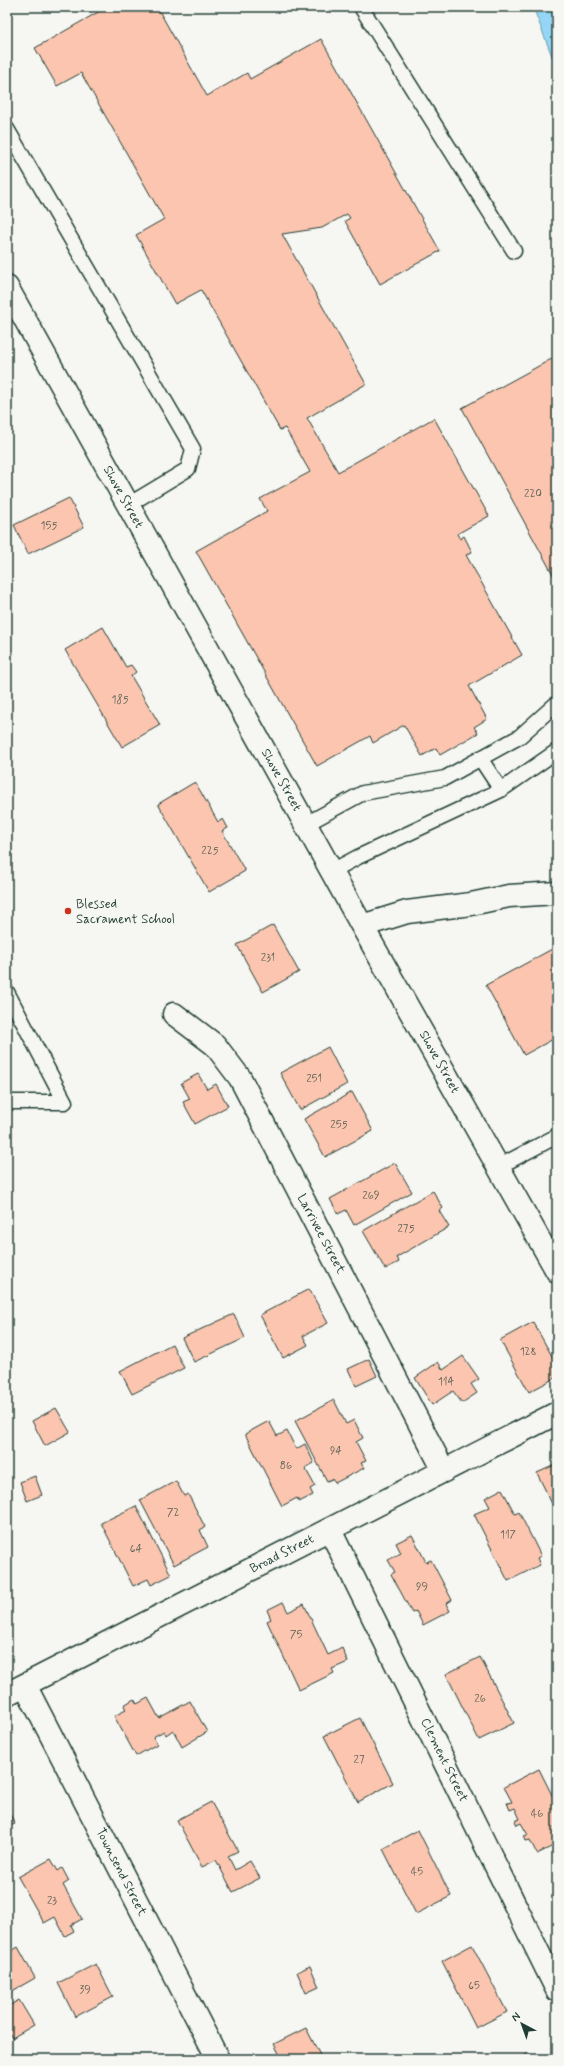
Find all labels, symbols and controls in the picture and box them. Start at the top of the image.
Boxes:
street label: Shove Street [99,463,147,532]
house number: 220 [524,487,542,501]
house number: 155 [41,519,57,533]
house number: 185 [111,693,129,707]
street label: Shove Street [257,746,305,815]
house number: 225 [201,844,219,858]
place label: Blessed Sacrament School [76,896,175,928]
marker: Blessed Sacrament School [63,906,73,916]
house number: 231 [261,951,275,965]
street label: Shove Street [415,1028,463,1097]
house number: 251 [306,1072,322,1086]
house number: 255 [330,1118,348,1132]
house number: 269 [362,1189,380,1203]
street label: Larrivee Street [293,1191,349,1277]
house number: 275 [397,1222,415,1236]
house number: 128 [520,1345,536,1359]
house number: 114 [438,1375,455,1389]
house number: 94 [330,1444,342,1458]
house number: 86 [280,1459,292,1473]
house number: 72 [167,1506,179,1520]
house number: 117 [500,1528,516,1542]
street label: Broad Street [247,1531,317,1577]
house number: 64 [130,1542,142,1556]
house number: 99 [416,1580,428,1594]
house number: 75 [290,1628,302,1642]
house number: 26 [474,1692,486,1706]
street label: Clement Street [416,1715,472,1805]
house number: 27 [354,1753,365,1767]
house number: 46 [531,1807,543,1821]
street label: Townsend Street [91,1825,151,1919]
house number: 45 [411,1865,423,1879]
house number: 23 [47,1894,57,1908]
house number: 65 [468,1979,480,1993]
house number: 39 [79,1983,91,1997]
north arrow [502,2004,542,2044]
text: N [509,2010,523,2025]

